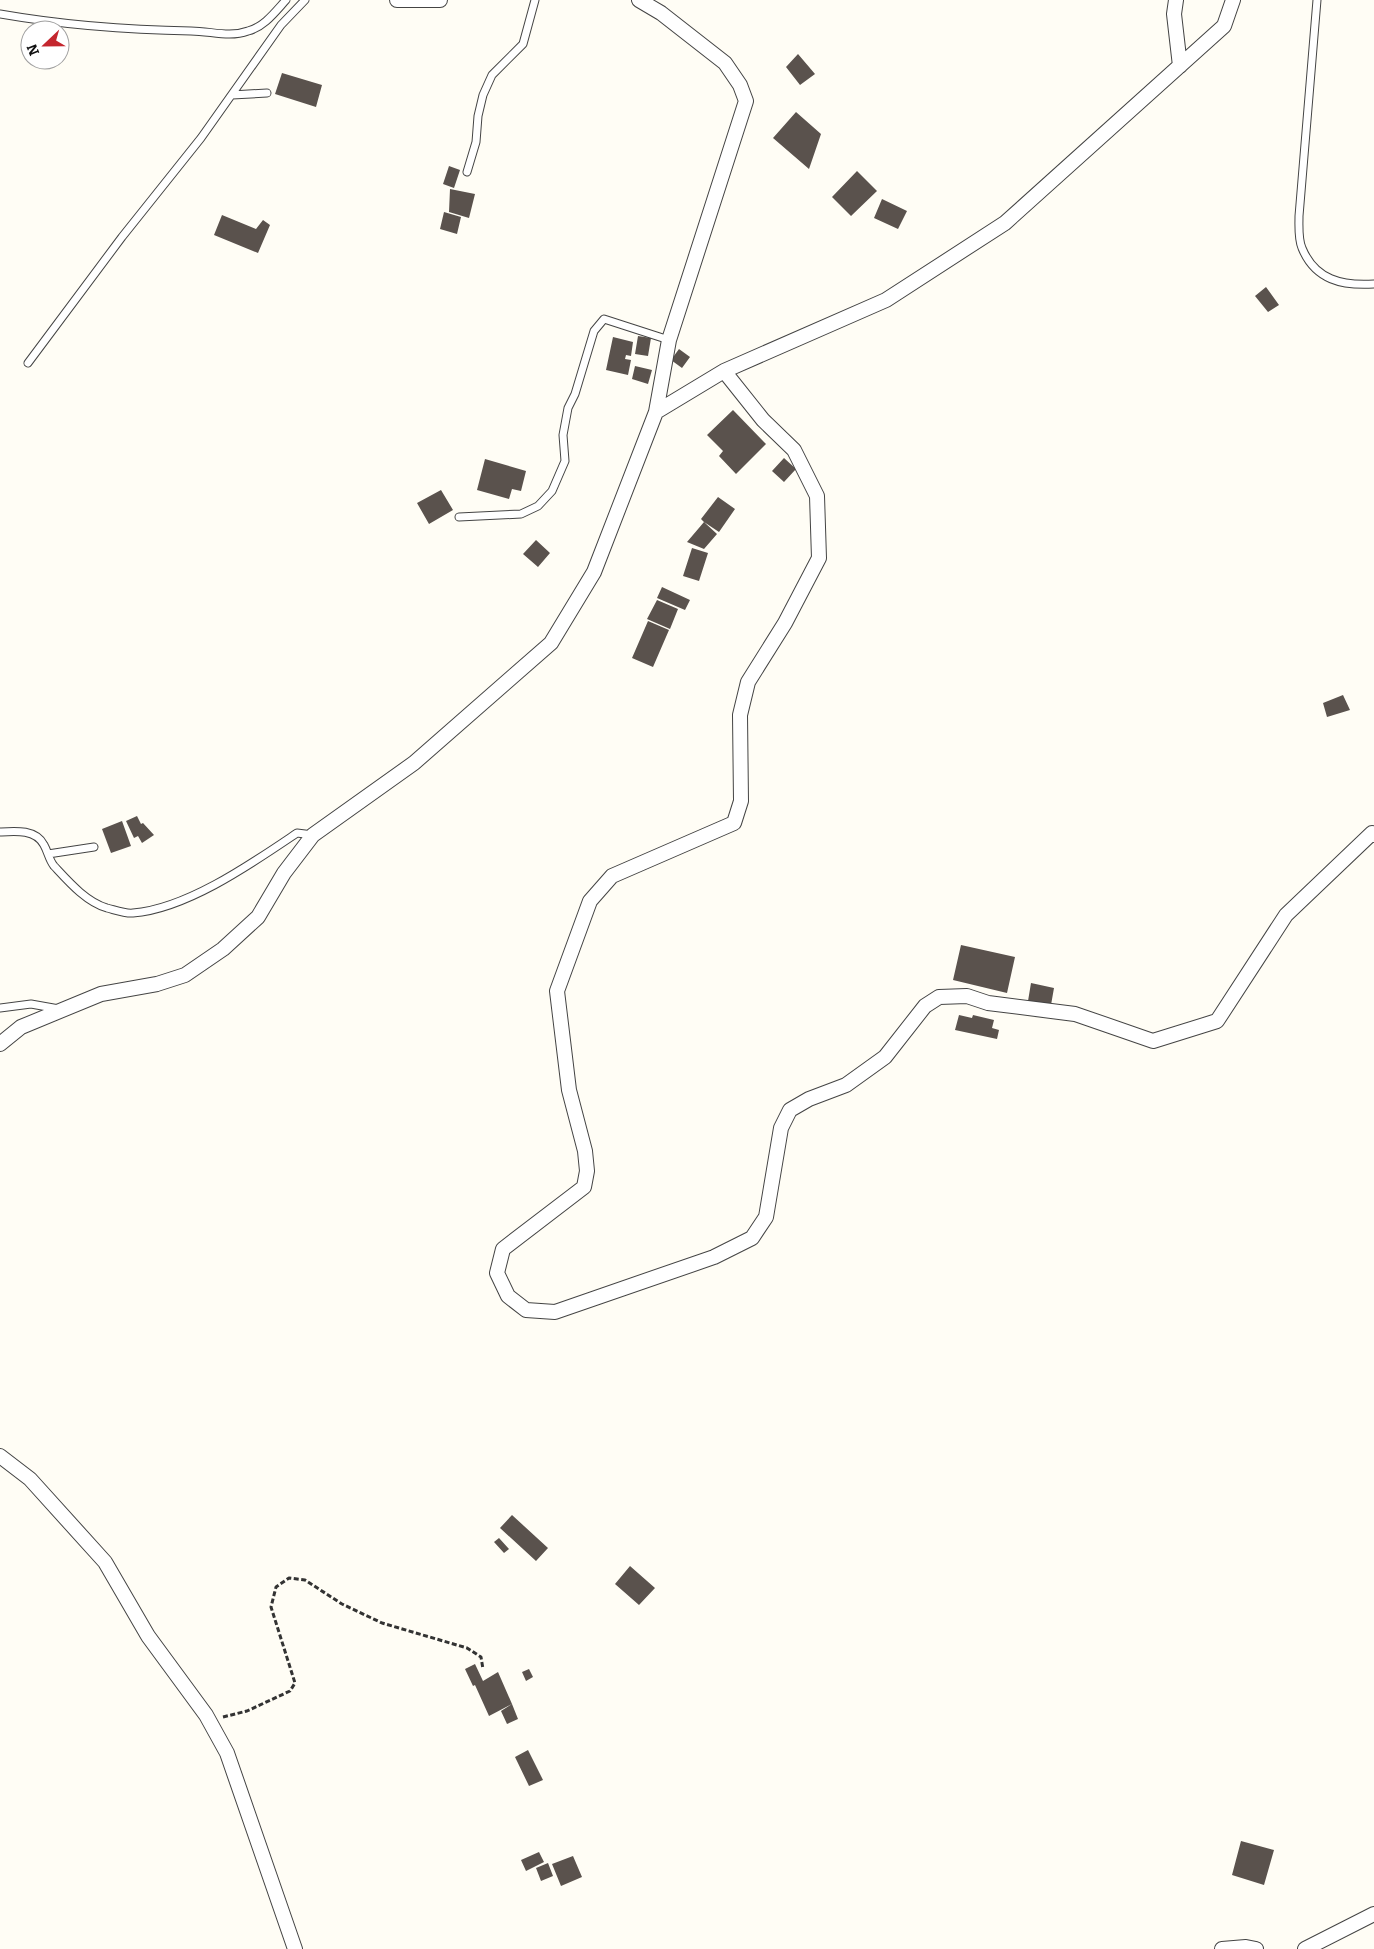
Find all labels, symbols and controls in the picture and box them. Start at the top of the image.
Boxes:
north arrow [20,20,70,70]
text: N [23,41,43,58]

